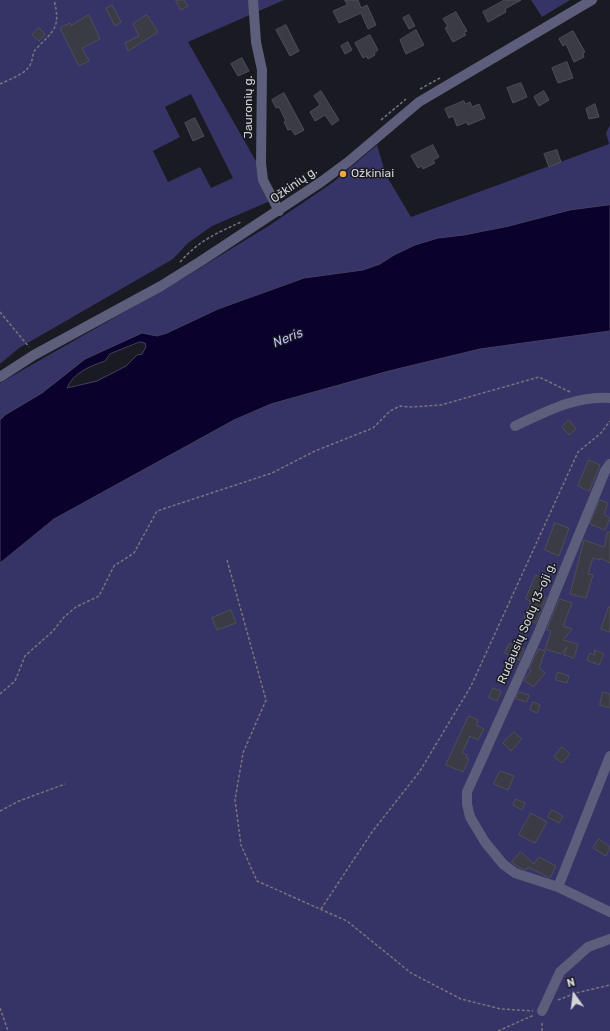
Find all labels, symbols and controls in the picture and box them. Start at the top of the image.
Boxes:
street label: Jauronių g. [242,75,256,139]
street label: Ožkinių g. [268,164,320,206]
place label: Ožkiniai [351,167,394,181]
marker: Ožkiniai [338,169,348,179]
water label: Neris [271,325,305,351]
street label: Rudausių Sodų 13-oji g. [495,560,559,686]
north arrow [554,975,594,1015]
text: N [566,976,576,990]

